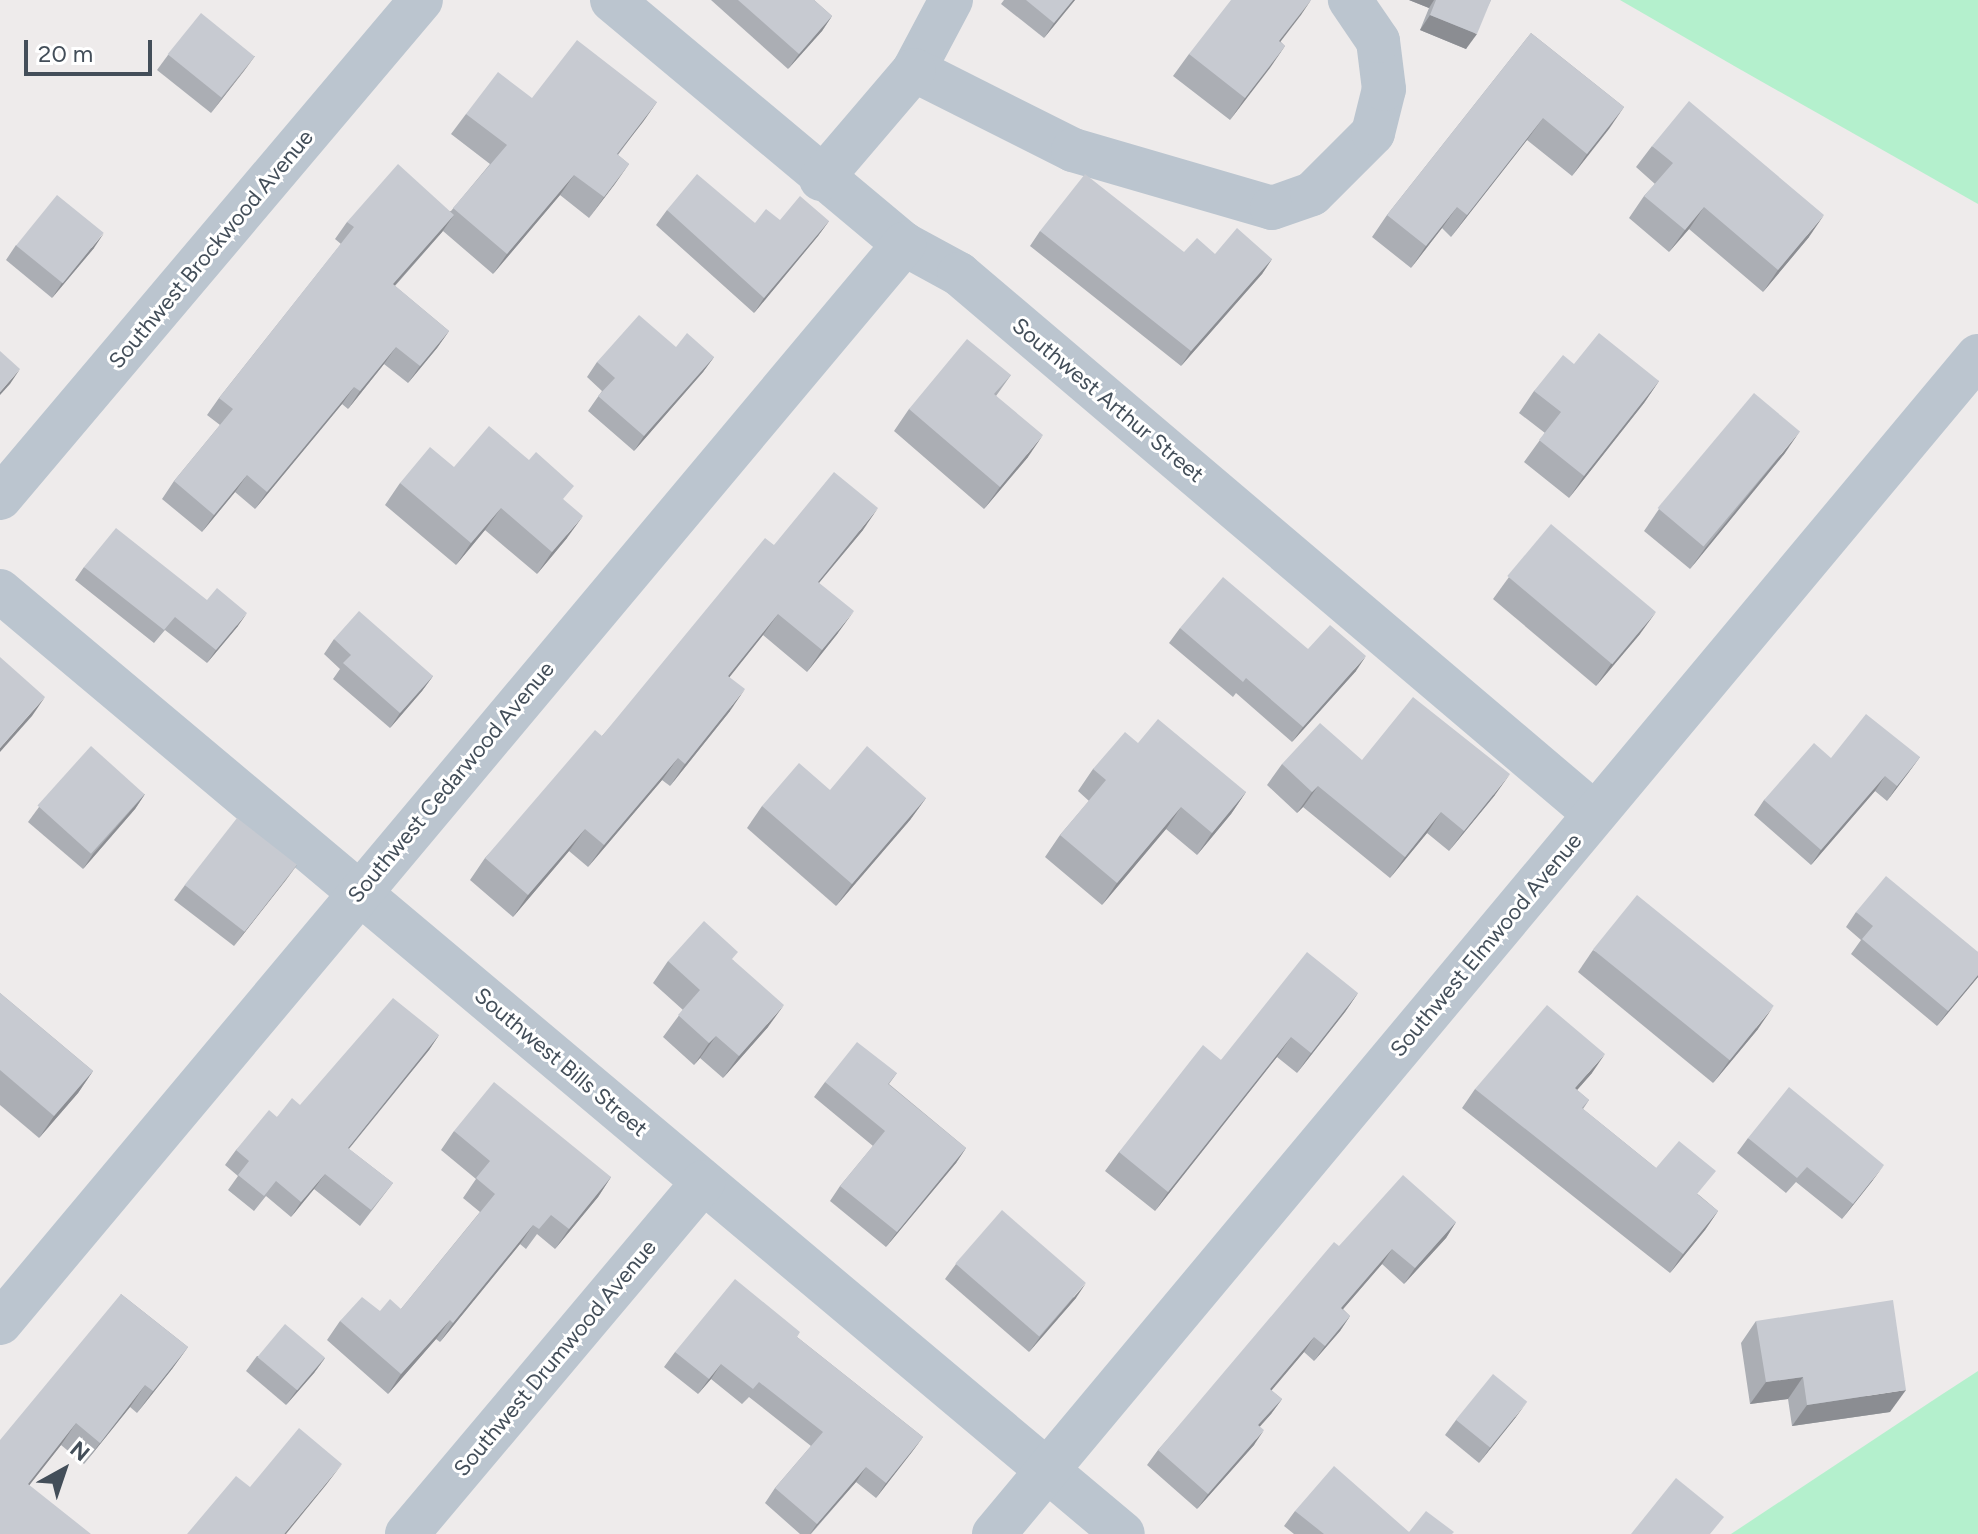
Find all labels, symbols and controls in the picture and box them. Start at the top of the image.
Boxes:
scale bar [28,24,156,74]
text: 20 m [38,39,93,68]
street label: Southwest Brockwood Avenue [103,124,319,374]
street label: Southwest Arthur Street [1007,312,1209,488]
street label: Southwest Cedarwood Avenue [342,656,560,908]
street label: Southwest Elmwood Avenue [1385,828,1587,1062]
street label: Southwest Bills Street [469,982,653,1142]
street label: Southwest Drumwood Avenue [448,1234,662,1482]
north arrow [24,1430,104,1510]
text: N [65,1435,95,1467]

